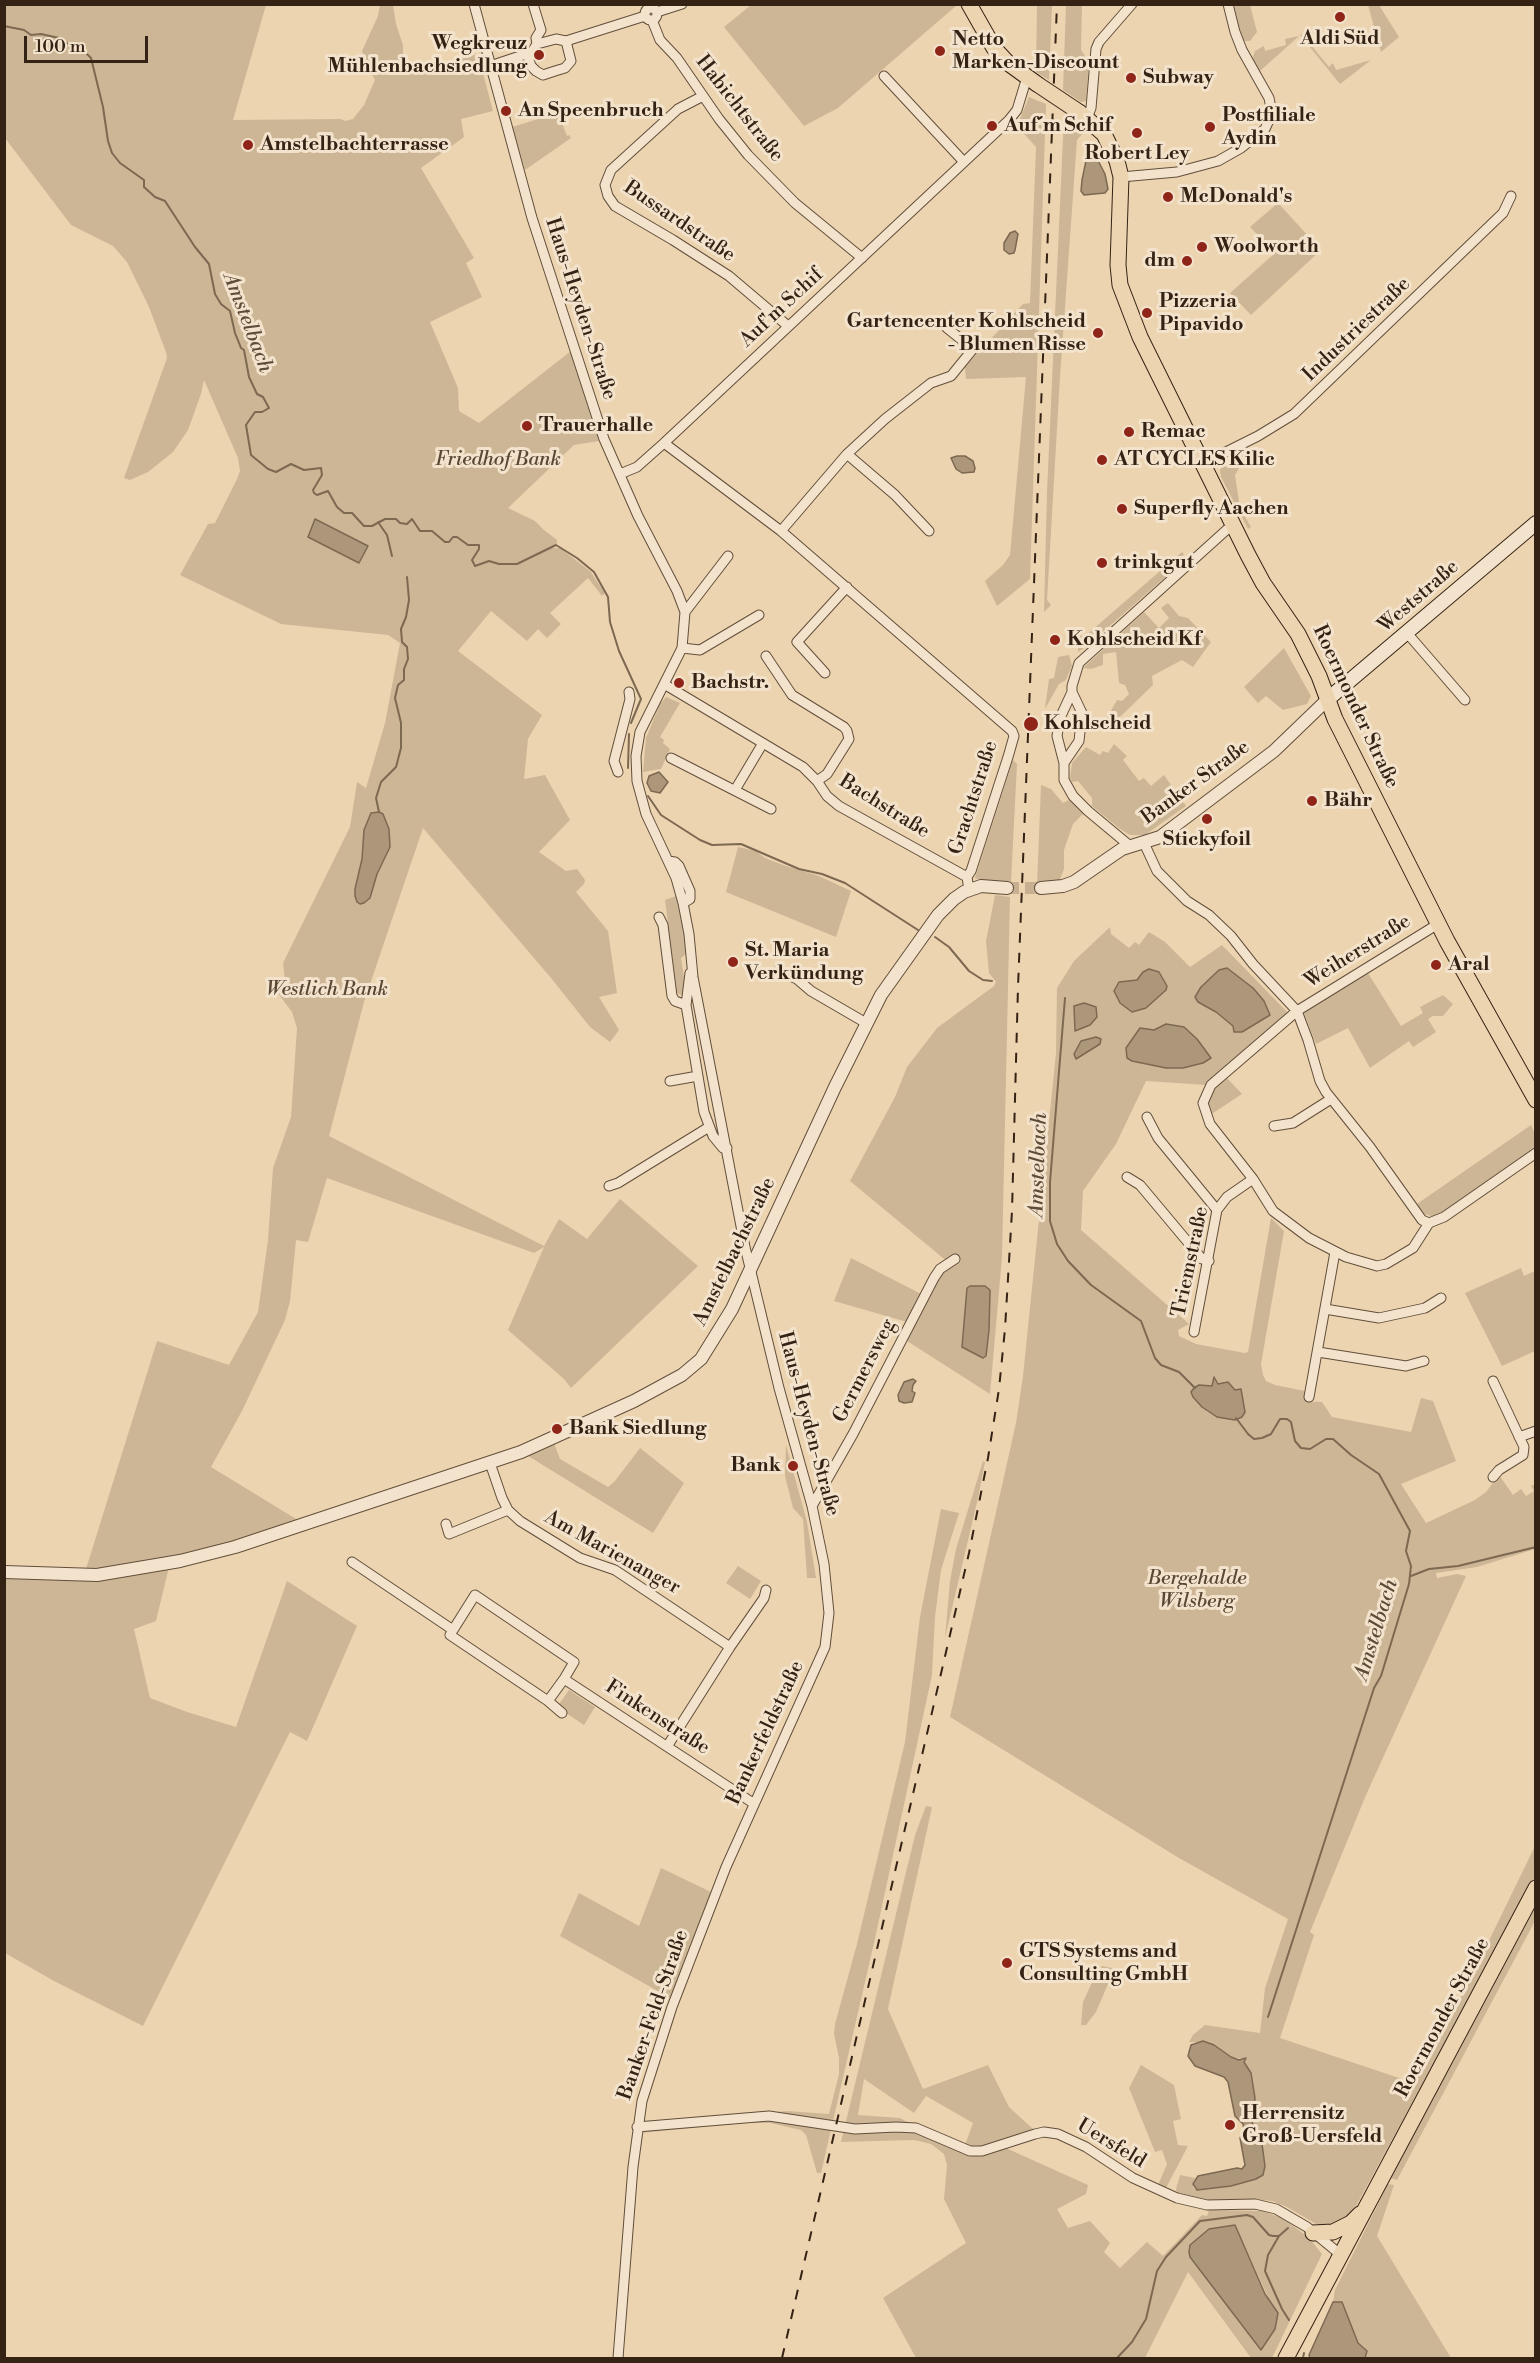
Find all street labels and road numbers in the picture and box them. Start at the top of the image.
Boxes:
street label: Habichtstraße [690,51,788,167]
street label: Bussardstraße [619,176,739,268]
street label: Haus-Heyden-Straße [539,215,621,403]
street label: Auf'm Schif [735,263,829,353]
street label: Industriestraße [1298,273,1416,387]
street label: Weststraße [1374,555,1464,639]
street label: Roermonder Straße [1307,621,1403,793]
street label: Banker Straße [1137,736,1255,830]
street label: Grachtstraße [944,738,1004,858]
street label: Bachstraße [834,770,934,844]
street label: Weiherstraße [1301,910,1415,994]
street label: Amstelbachstraße [689,1174,781,1330]
street label: Triemstraße [1168,1204,1214,1320]
street label: Germersweg [829,1315,901,1427]
street label: Haus-Heyden-Straße [772,1329,844,1519]
street label: Am Marienanger [540,1506,684,1600]
street label: Bankerfeldstraße [722,1657,810,1809]
street label: Finkenstraße [600,1675,714,1761]
street label: Banker-Feld-Straße [614,1927,694,2103]
street label: Roermonder Straße [1391,1934,1495,2102]
street label: Uersfeld [1072,2114,1150,2174]

